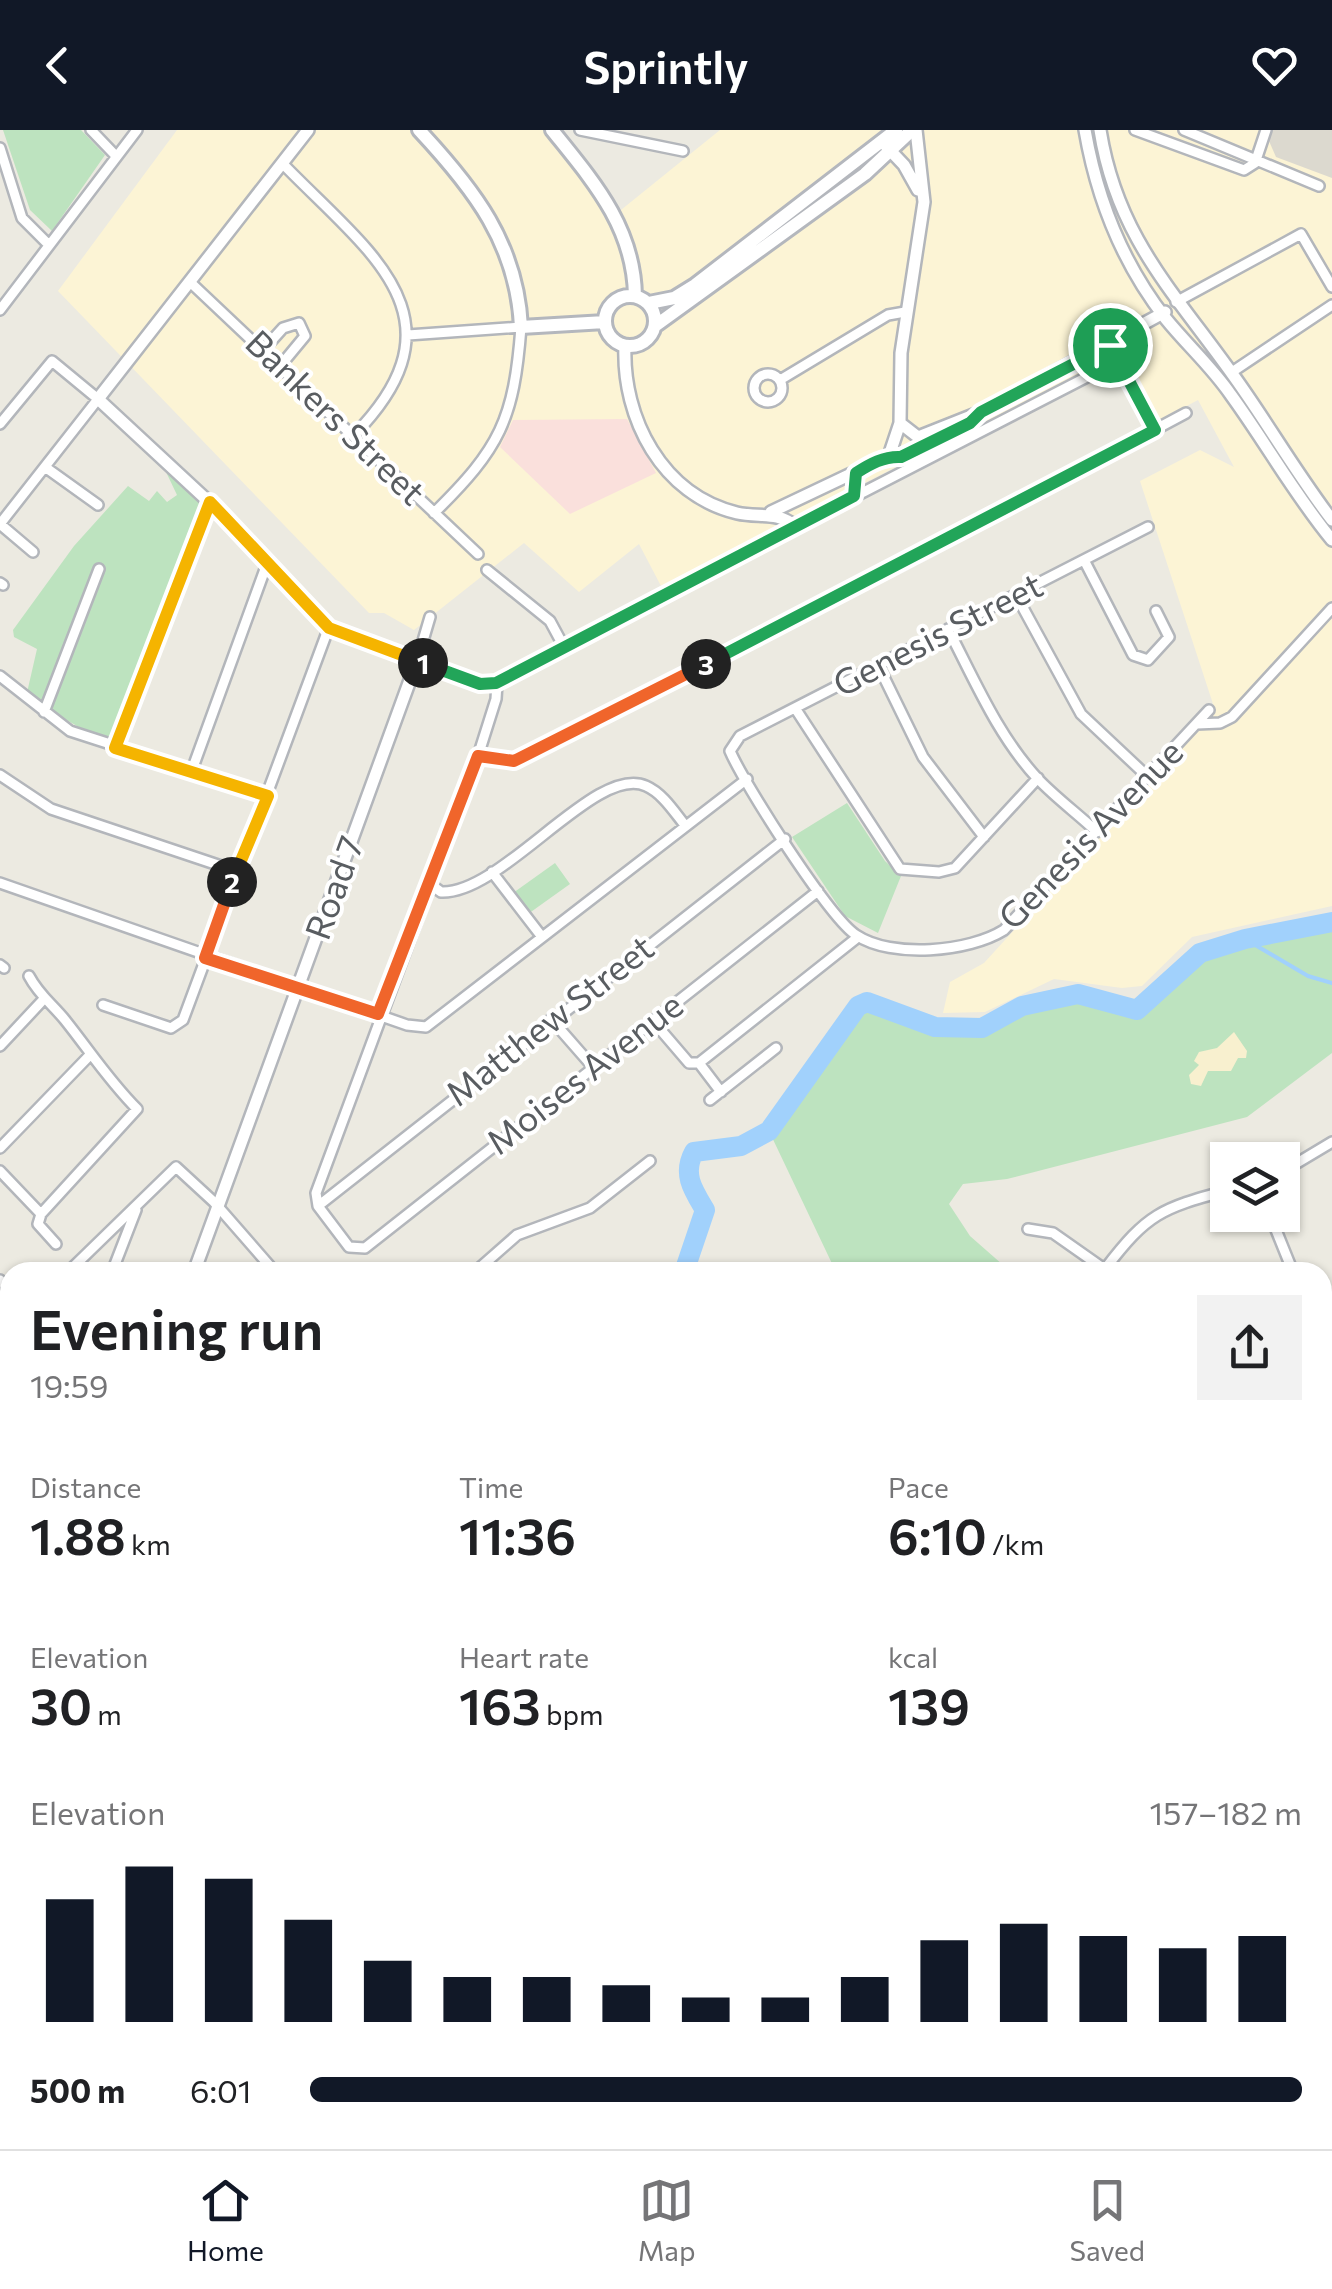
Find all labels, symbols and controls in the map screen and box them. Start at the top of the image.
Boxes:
icon: back [30,38,85,93]
text: Sprintly [583,38,749,93]
icon: heart [1247,38,1302,93]
pin [1068,303,1153,388]
icon: arrive [1083,318,1138,373]
street label: Bankers Street [238,320,435,512]
street label: Genesis Street [825,562,1049,704]
pin: 1 [398,638,448,688]
pin: 3 [681,639,731,689]
text: 1 [417,646,429,680]
text: 3 [698,647,714,681]
street label: Genesis Avenue [988,730,1190,937]
street label: Road 7 [294,830,371,945]
pin: 2 [207,857,257,907]
text: 2 [224,865,240,899]
street label: Matthew Street [436,925,661,1114]
street label: Moises Avenue [477,982,690,1162]
map controls [1210,1142,1300,1232]
button: layers [1210,1142,1300,1232]
text: Evening run [30,1294,323,1361]
button: share [1197,1295,1302,1400]
text: 19:59 [30,1365,108,1405]
text: Distance [30,1470,141,1504]
text: Time [459,1470,523,1504]
text: Pace [888,1470,949,1504]
text: 1.88 [30,1504,126,1565]
text: 11:36 [459,1504,576,1565]
text: 6:10 [888,1504,987,1565]
text: km [126,1527,171,1561]
text: /km [987,1527,1044,1561]
text: Elevation [30,1640,148,1674]
text: Heart rate [459,1640,589,1674]
text: kcal [888,1640,938,1674]
text: 30 [30,1674,92,1735]
text: 163 [459,1674,541,1735]
text: 139 [888,1674,970,1735]
text: m [92,1697,122,1731]
text: bpm [541,1697,604,1731]
text: Elevation [30,1792,165,1832]
text: 157–182 m [1149,1792,1302,1832]
text: 500 m [30,2070,125,2110]
text: 6:01 [190,2070,252,2110]
tab: Home [187,2173,264,2267]
tab: Map [638,2173,696,2267]
tab: Saved [1069,2173,1145,2267]

